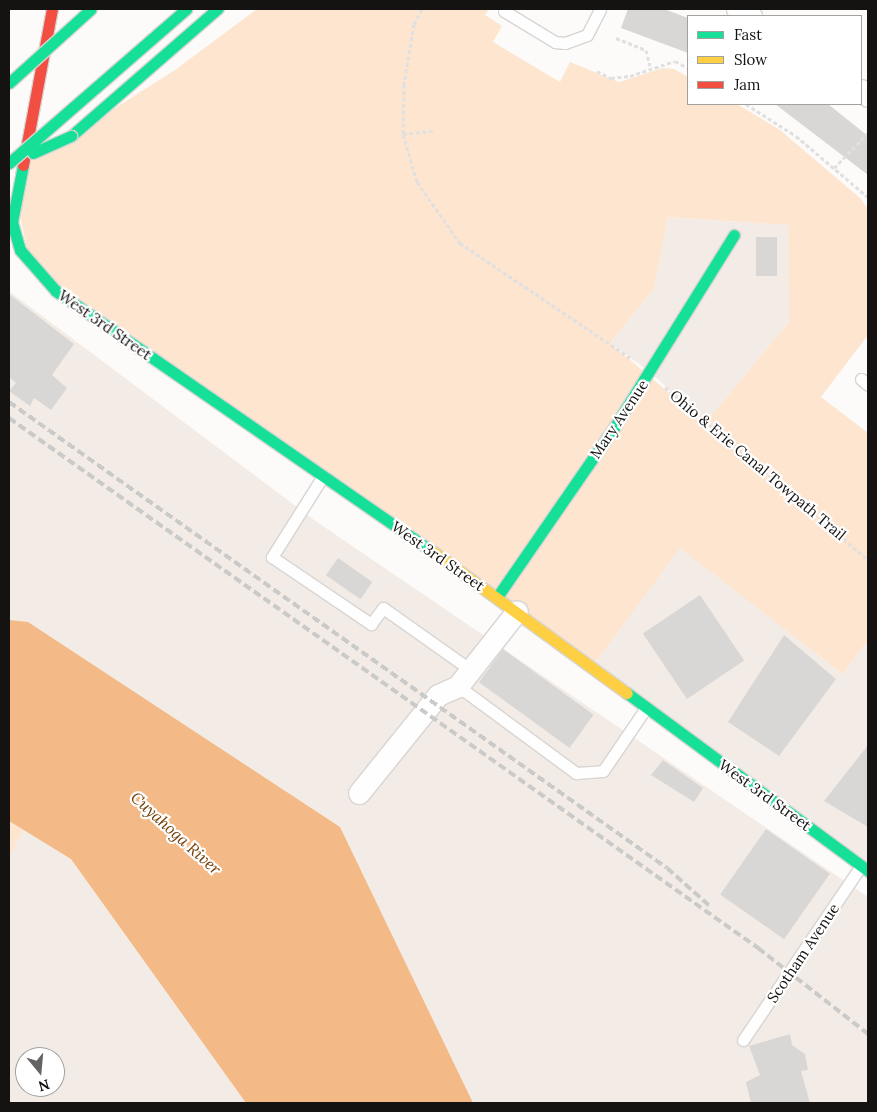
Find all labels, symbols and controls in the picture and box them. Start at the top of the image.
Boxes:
legend [687,15,862,105]
text: Fast [734,25,762,44]
text: Slow [734,50,767,69]
text: Jam [734,75,761,94]
street label: West 3rd Street [55,286,155,364]
street label: Mary Avenue [586,376,652,462]
street label: Ohio & Erie Canal Towpath Trail [666,386,850,544]
street label: West 3rd Street [388,517,488,595]
street label: West 3rd Street [715,756,815,834]
water label: Cuyahoga River [127,787,225,879]
street label: Scotham Avenue [763,900,843,1006]
north arrow [15,1047,65,1097]
text: N [36,1075,52,1096]

